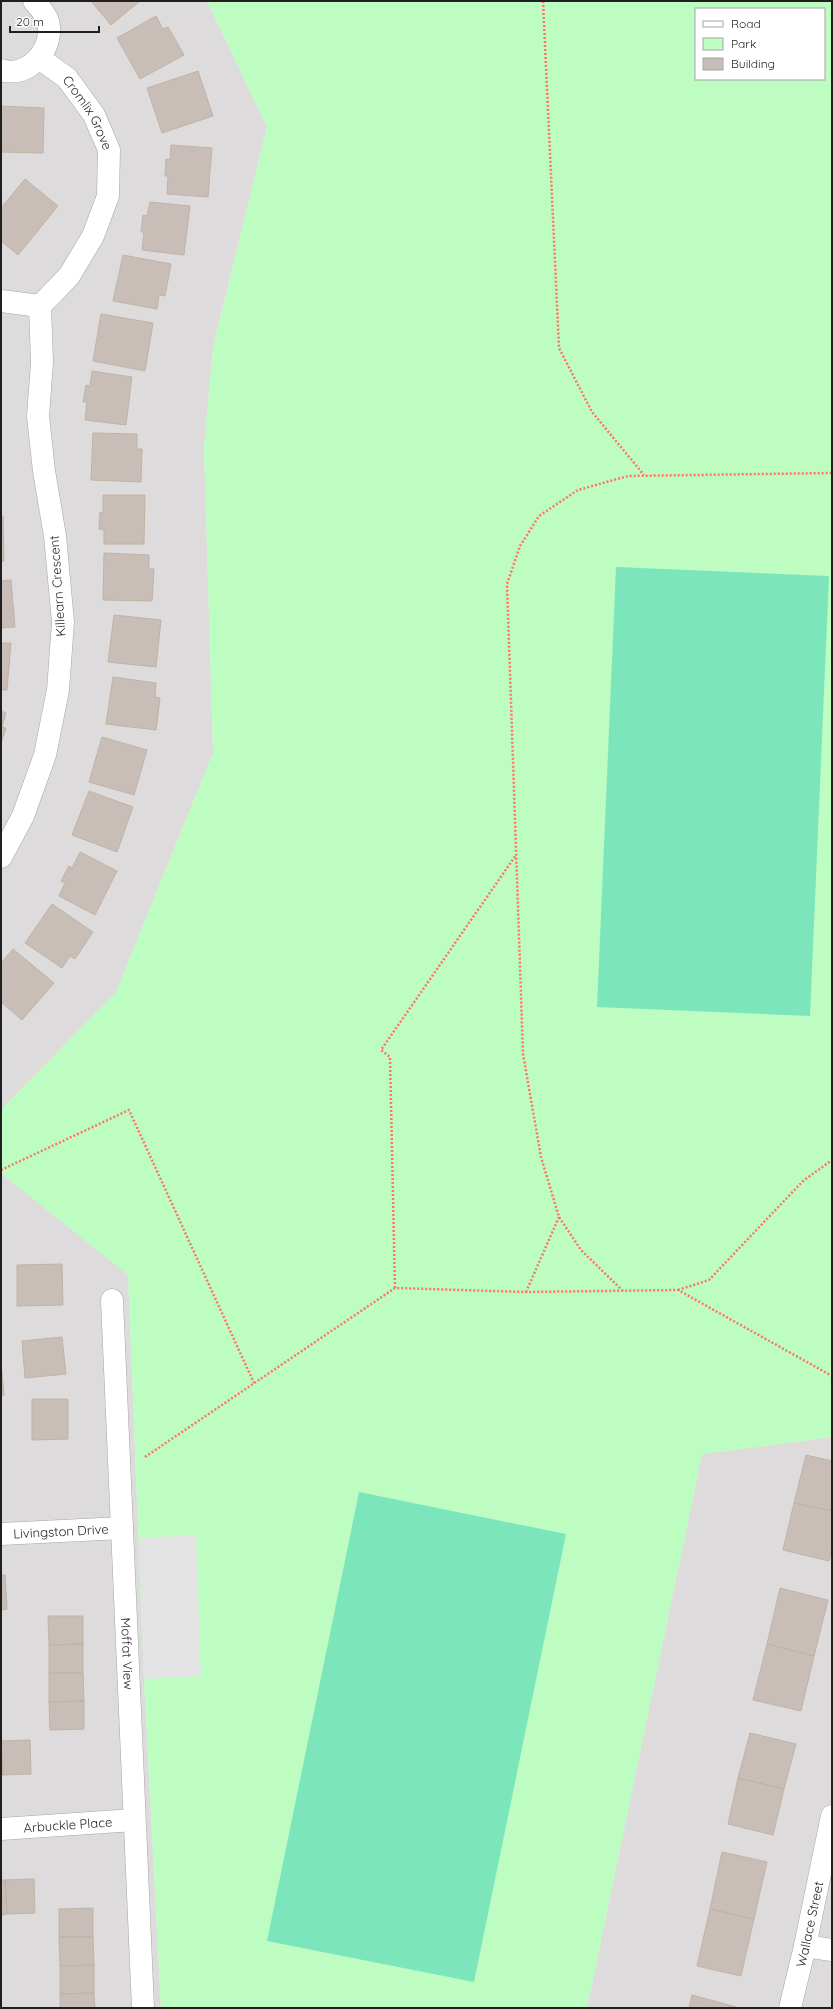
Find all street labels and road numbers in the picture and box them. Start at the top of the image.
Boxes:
street label: Cromlix Grove [60,72,116,152]
street label: Killearn Crescent [45,535,69,637]
street label: Livingston Drive [13,1521,109,1541]
street label: Moffat View [118,1617,137,1690]
street label: Arbuckle Place [23,1813,113,1835]
street label: Wallace Street [792,1880,826,1969]

